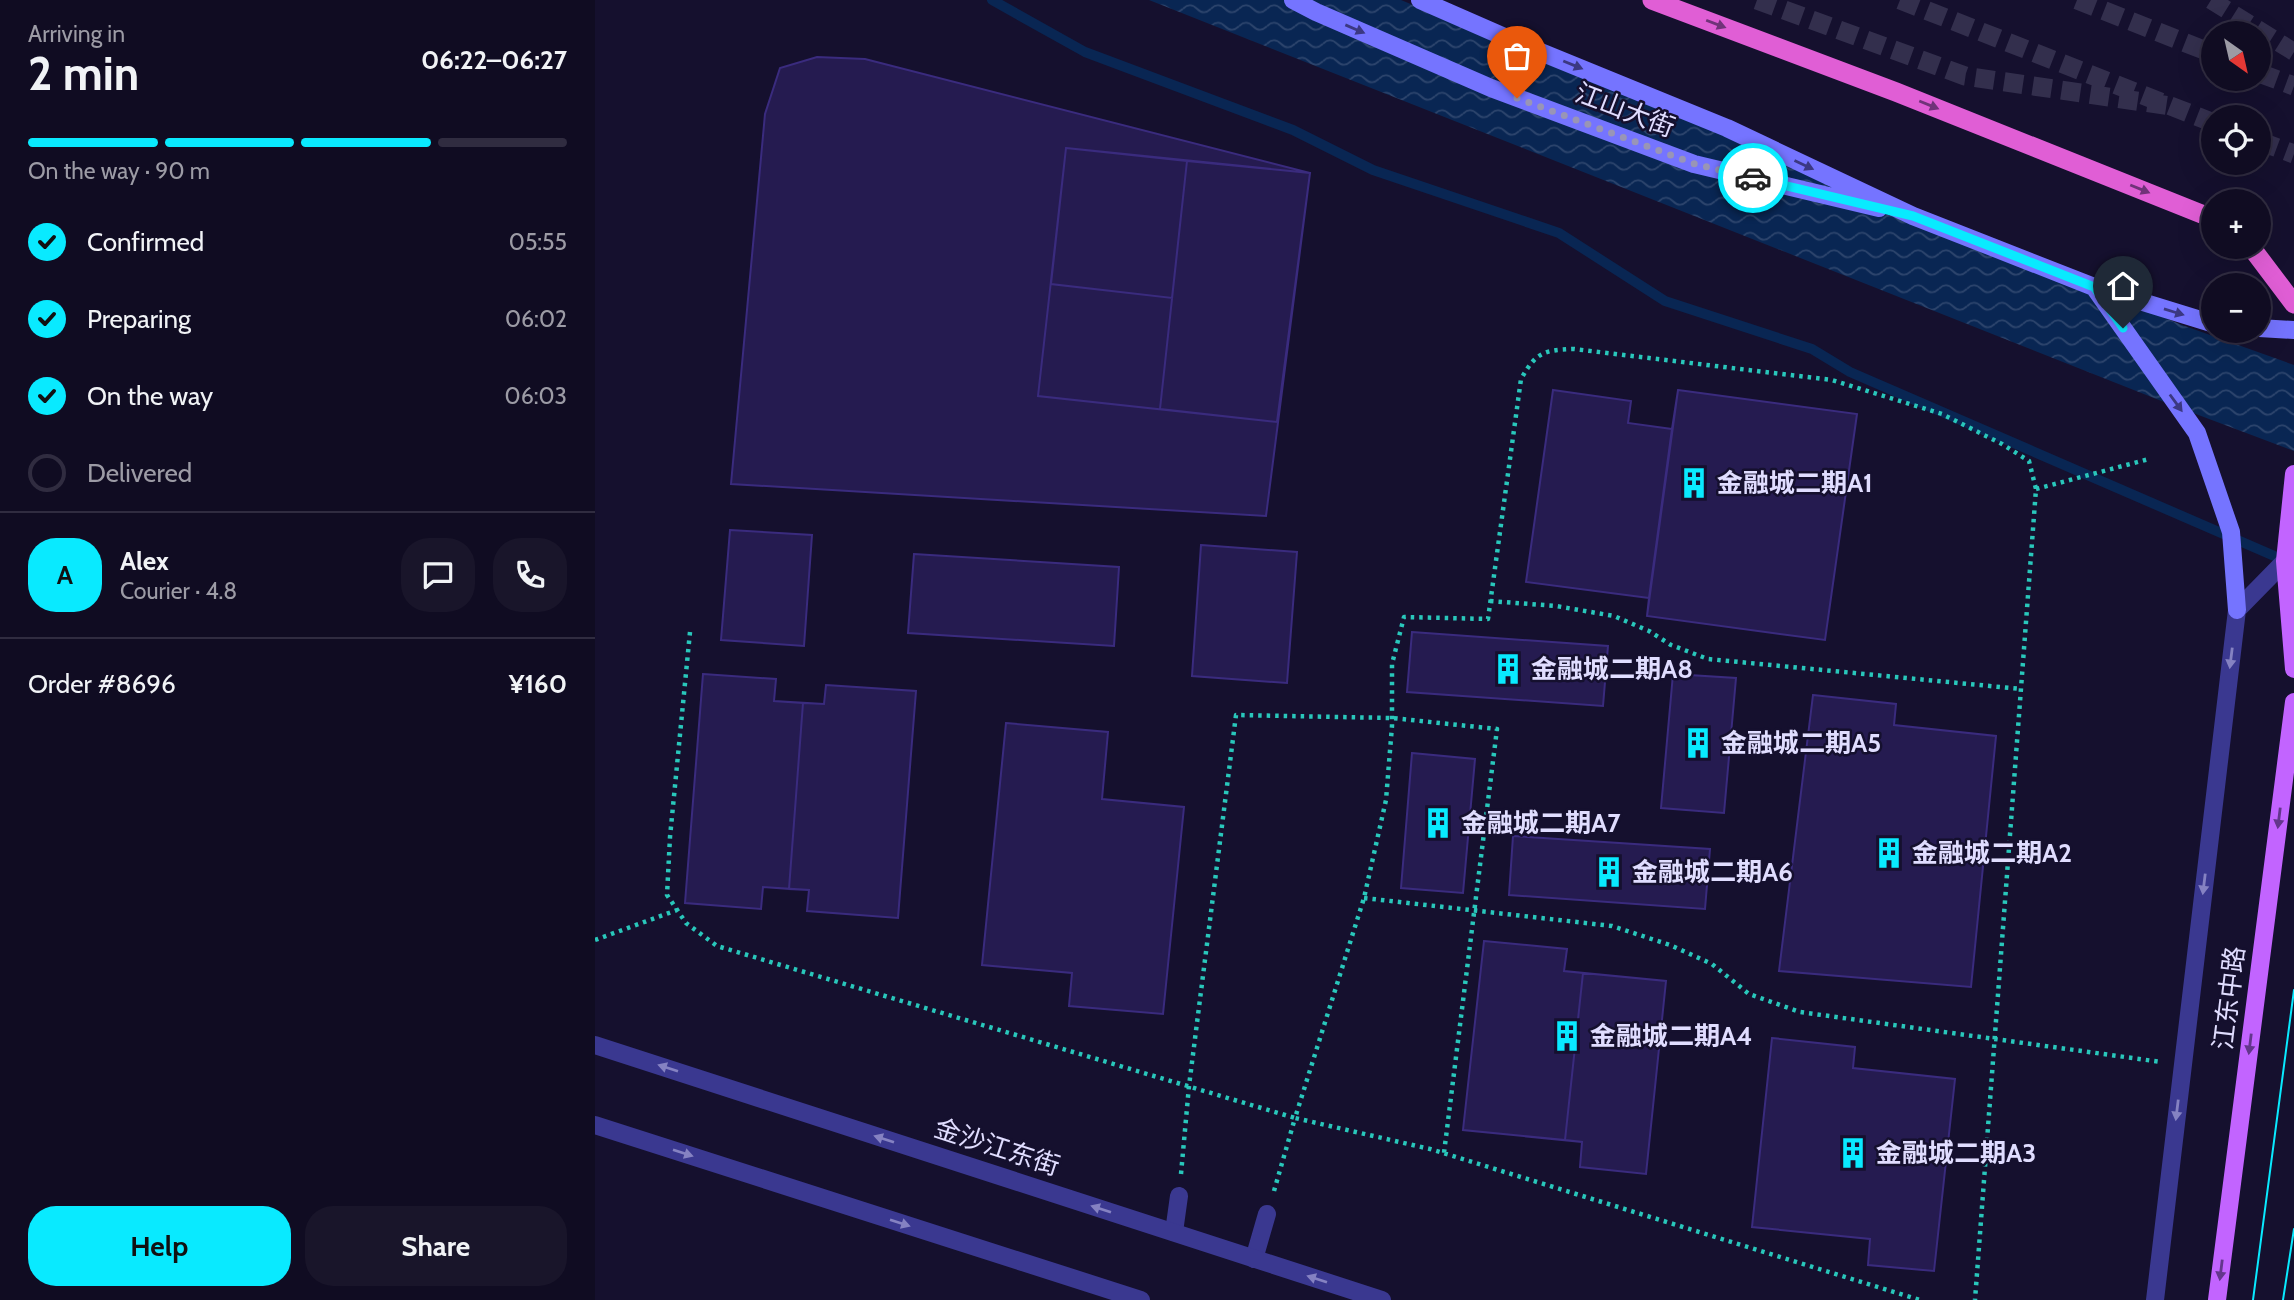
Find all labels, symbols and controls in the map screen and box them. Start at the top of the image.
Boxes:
one-way arrow [1705,19,1726,30]
text: Arriving in [28,20,125,48]
north arrow [2201,21,2271,91]
map controls [2201,21,2271,343]
one-way arrow [1345,23,1365,35]
pin [1487,26,1547,98]
icon: bag [1498,37,1536,75]
text: 06:22–06:27 [421,44,567,76]
text: 2 min [28,46,139,102]
one-way arrow [1562,60,1583,71]
street label: 江山大街 [1571,76,1679,144]
one-way arrow [1918,99,1939,110]
button: locate [2201,105,2271,175]
courier [1718,143,1788,213]
text: On the way · 90 m [28,157,210,185]
icon: car [1734,159,1772,197]
one-way arrow [1794,159,1814,170]
one-way arrow [2129,184,2150,195]
button: + [2201,189,2271,259]
icon: check [28,223,66,261]
text: Confirmed [87,226,204,258]
text: 05:55 [509,228,567,256]
pin [2093,256,2153,328]
icon: home [2104,267,2142,305]
button: − [2201,273,2271,343]
icon: check [28,300,66,338]
text: Preparing [87,303,191,335]
text: 06:02 [505,305,567,333]
one-way arrow [2164,307,2185,318]
icon: check [28,377,66,415]
text: On the way [87,380,213,412]
text: 06:03 [505,382,567,410]
one-way arrow [2168,394,2182,412]
text: Delivered [87,457,192,489]
building icon: 金融城二期A1 [1677,466,1711,500]
place label: 金融城二期A1 [1717,467,1872,499]
button: chat [401,538,475,612]
button: phone [493,538,567,612]
text: Alex [120,545,169,577]
text: A [57,559,73,591]
text: Courier · 4.8 [120,577,237,605]
one-way arrow [2226,647,2237,669]
building icon: 金融城二期A8 [1491,652,1525,686]
place label: 金融城二期A8 [1531,653,1693,685]
text: Order #8696 [28,668,176,700]
text: ¥160 [509,668,567,700]
building icon: 金融城二期A5 [1681,726,1715,760]
place label: 金融城二期A5 [1721,727,1881,759]
building icon: 金融城二期A7 [1421,806,1455,840]
place label: 金融城二期A7 [1461,807,1621,839]
one-way arrow [2273,808,2284,830]
building icon: 金融城二期A2 [1872,836,1906,870]
place label: 金融城二期A2 [1912,837,2072,869]
building icon: 金融城二期A6 [1592,855,1626,889]
place label: 金融城二期A6 [1632,856,1793,888]
one-way arrow [2199,873,2210,895]
street label: 江东中路 [2207,944,2251,1052]
building icon: 金融城二期A4 [1550,1019,1584,1053]
place label: 金融城二期A4 [1590,1020,1752,1052]
one-way arrow [2244,1033,2255,1055]
one-way arrow [657,1063,678,1073]
one-way arrow [2172,1099,2183,1121]
street label: 金沙江东街 [930,1112,1064,1182]
one-way arrow [874,1133,895,1143]
building icon: 金融城二期A3 [1836,1136,1870,1170]
place label: 金融城二期A3 [1876,1137,2036,1169]
one-way arrow [673,1149,694,1159]
one-way arrow [1090,1203,1111,1213]
button: Help [28,1206,291,1286]
button: Share [305,1206,567,1286]
one-way arrow [890,1218,911,1228]
one-way arrow [2215,1259,2226,1281]
one-way arrow [1306,1273,1327,1284]

